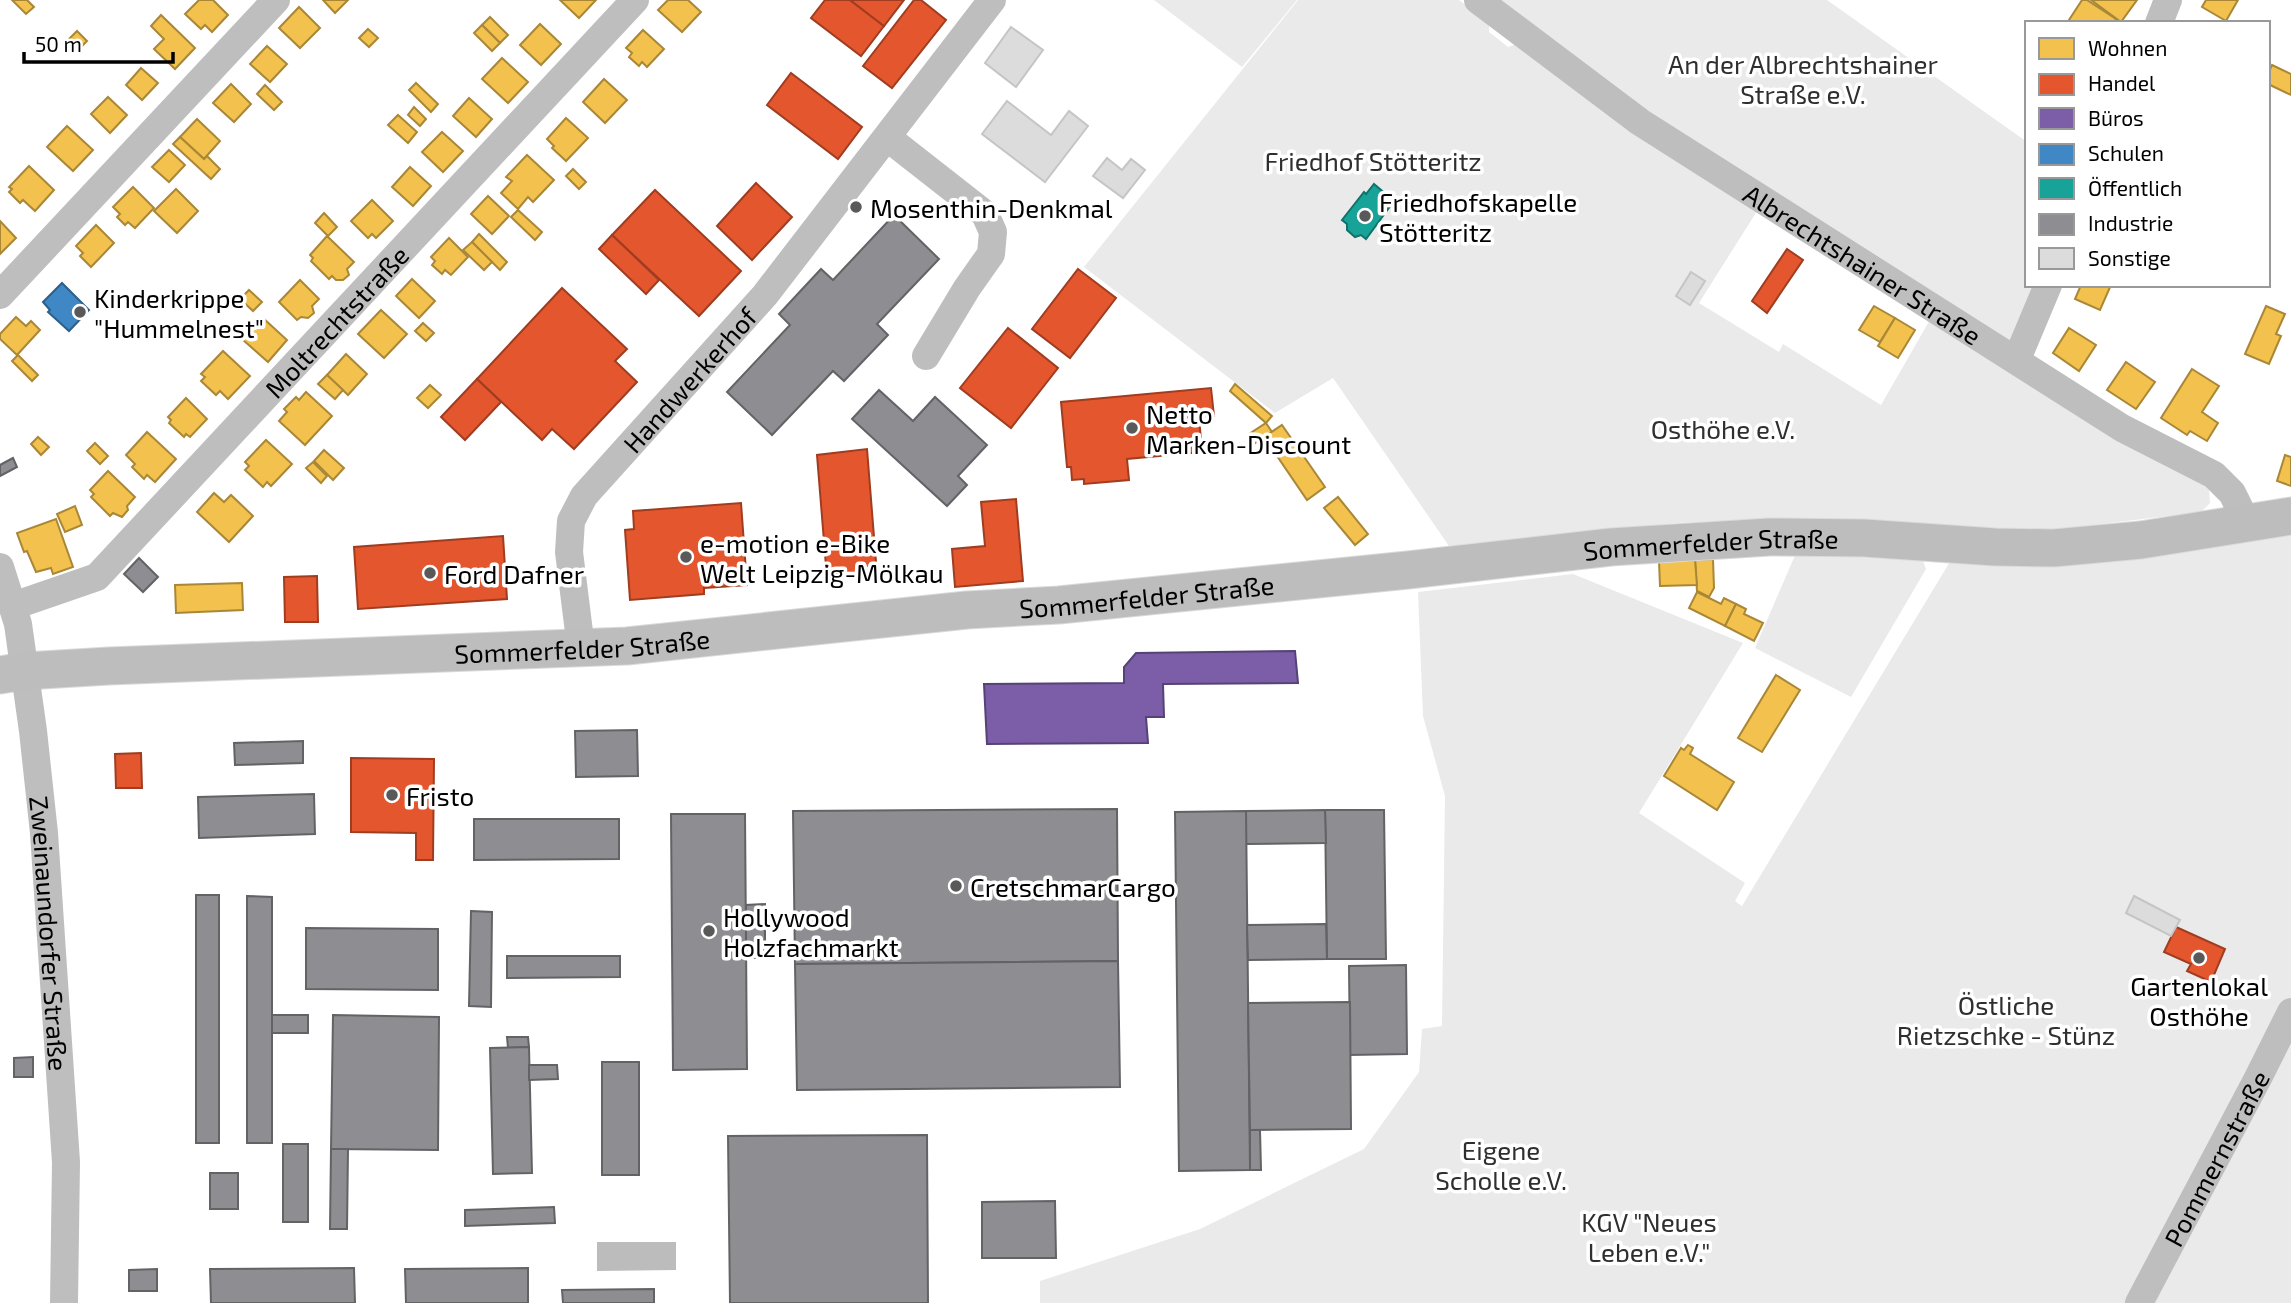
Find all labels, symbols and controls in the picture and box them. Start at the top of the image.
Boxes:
scale bar [24,21,173,65]
legend [2025,21,2270,287]
text: 50 m [35,31,82,56]
text: Wohnen [2088,35,2167,60]
park label: An der Albrechtshainer Straße e.V. [1668,48,1938,109]
text: Handel [2088,70,2156,95]
text: Büros [2088,105,2144,130]
text: Schulen [2088,140,2164,165]
park label: Friedhof Stötteritz [1264,145,1482,176]
text: Öffentlich [2088,175,2182,200]
street label: Albrechtshainer Straße [1739,177,1987,350]
place label: Friedhofskapelle Stötteritz [1379,186,1577,247]
place label: Mosenthin-Denkmal [870,192,1113,223]
marker: Mosenthin-Denkmal [848,199,864,215]
marker: Friedhofskapelle Stötteritz [1357,208,1373,224]
text: Industrie [2088,210,2173,235]
street label: Moltrechtstraße [258,239,414,403]
text: Sonstige [2088,245,2171,270]
place label: Kinderkrippe "Hummelnest" [94,282,264,343]
street label: Handwerkerhof [616,300,763,458]
marker: Kinderkrippe "Hummelnest" [72,304,88,320]
place label: Netto Marken-Discount [1146,398,1351,459]
park label: Osthöhe e.V. [1651,413,1795,444]
marker: Netto Marken-Discount [1124,420,1140,436]
street label: Sommerfelder Straße [1582,521,1839,566]
place label: e-motion e-Bike Welt Leipzig-Mölkau [700,527,944,588]
marker: e-motion e-Bike Welt Leipzig-Mölkau [678,549,694,565]
place label: Ford Dafner [444,558,584,589]
marker: Ford Dafner [422,565,438,581]
street label: Sommerfelder Straße [1018,568,1276,623]
street label: Sommerfelder Straße [454,622,711,668]
place label: Fristo [406,780,474,811]
marker: Fristo [384,787,400,803]
street label: Zweinaundorfer Straße [25,794,75,1072]
place label: CretschmarCargo [970,871,1176,902]
marker: CretschmarCargo [948,878,964,894]
place label: Hollywood Holzfachmarkt [723,901,899,962]
marker: Hollywood Holzfachmarkt [701,923,717,939]
marker: Gartenlokal Osthöhe [2191,950,2207,966]
place label: Gartenlokal Osthöhe [2130,970,2268,1031]
park label: Östliche Rietzschke - Stünz [1897,989,2115,1050]
street label: Pommernstraße [2157,1065,2275,1251]
park label: Eigene Scholle e.V. [1435,1134,1567,1195]
park label: KGV "Neues Leben e.V." [1581,1206,1717,1267]

